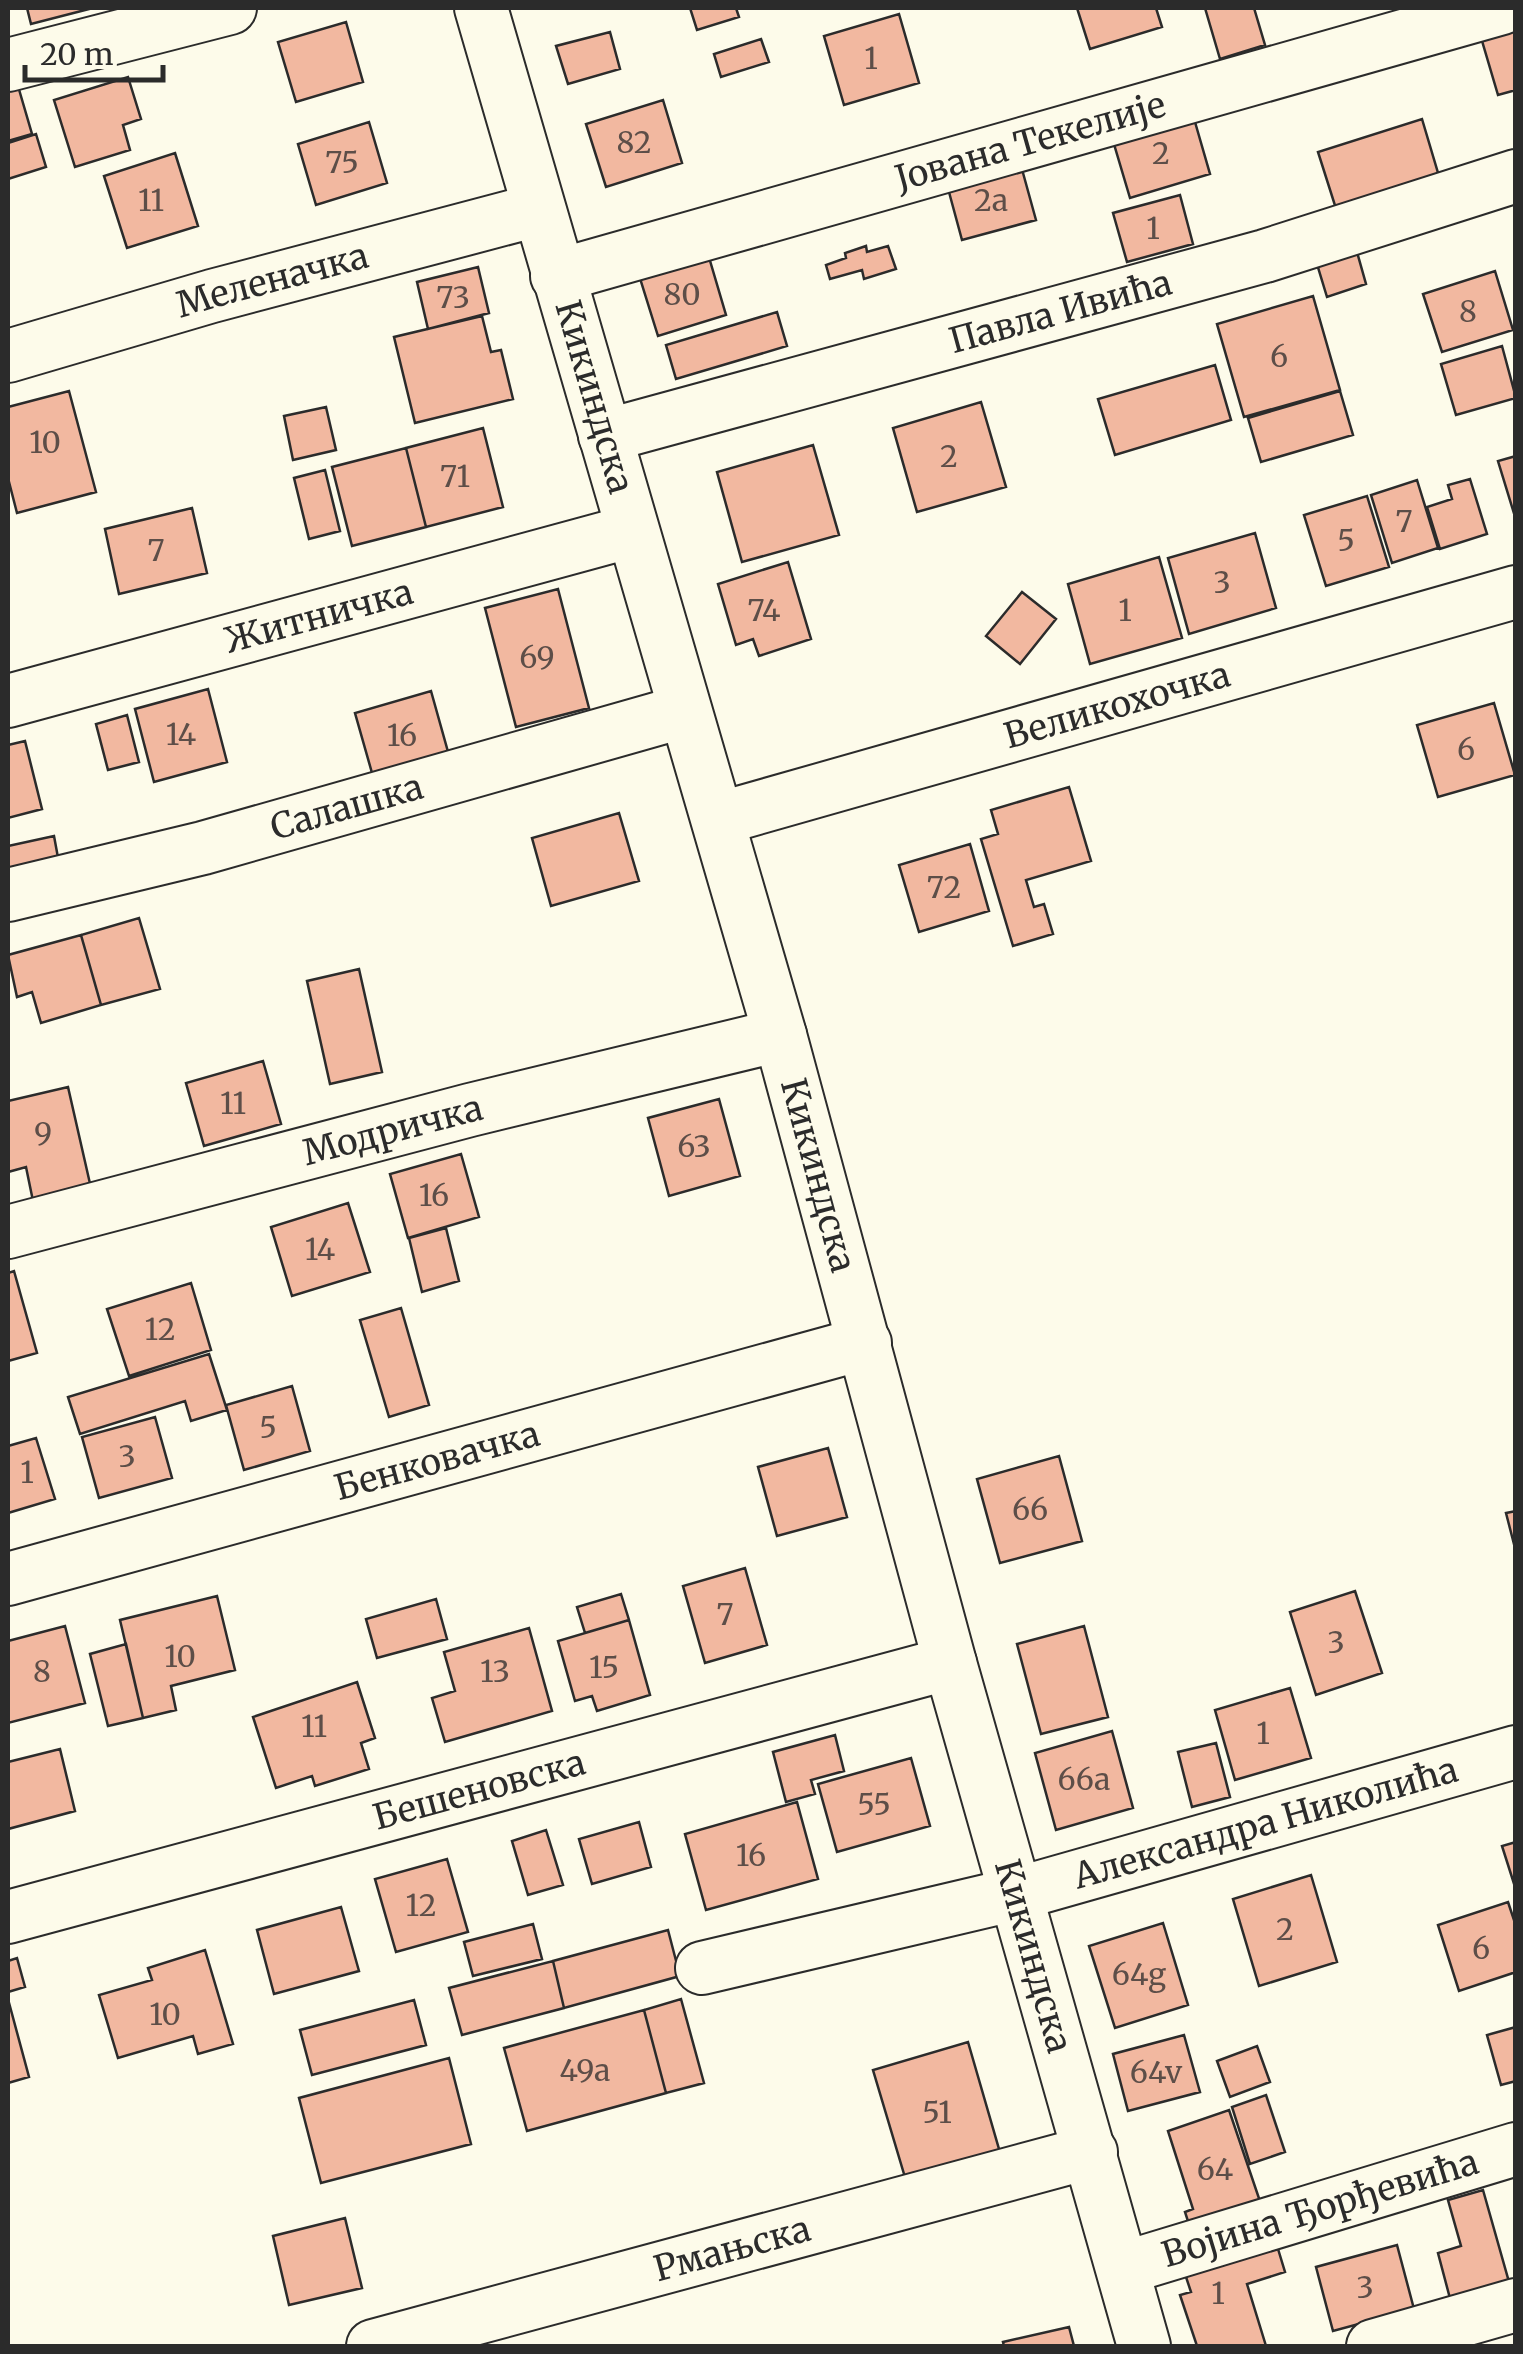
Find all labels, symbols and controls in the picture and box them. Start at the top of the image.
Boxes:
scale bar [25,20,162,82]
text: 20 m [40,35,114,73]
house number: 1 [864,39,878,77]
street label: Јована Текелије [889,83,1170,201]
house number: 82 [616,123,652,161]
house number: 2 [1152,134,1170,172]
house number: 75 [325,143,359,181]
house number: 11 [138,181,164,219]
house number: 2a [974,181,1008,219]
house number: 1 [1146,209,1160,247]
street label: Меленачка [171,234,373,327]
street label: Павла Ивића [944,260,1177,363]
house number: 80 [663,275,701,313]
house number: 73 [436,278,470,316]
house number: 8 [1459,292,1477,330]
street label: Кикиндска [545,295,643,498]
house number: 6 [1270,337,1288,375]
house number: 10 [29,423,61,461]
house number: 2 [940,437,958,475]
house number: 71 [440,457,470,495]
house number: 7 [1395,502,1413,540]
house number: 5 [1337,521,1355,559]
house number: 7 [147,531,165,569]
house number: 3 [1213,563,1231,601]
street label: Житничка [220,570,418,663]
house number: 74 [748,591,780,629]
house number: 1 [1118,591,1132,629]
house number: 69 [519,638,555,676]
street label: Великохочка [999,652,1235,758]
house number: 14 [166,715,196,753]
house number: 16 [387,716,417,754]
house number: 6 [1457,730,1475,768]
street label: Салашка [265,765,428,850]
house number: 72 [927,868,961,906]
street label: Кикиндска [771,1074,865,1277]
house number: 11 [220,1084,246,1122]
street label: Модричка [298,1086,487,1175]
house number: 9 [34,1114,52,1152]
house number: 63 [677,1127,711,1165]
house number: 16 [419,1176,449,1214]
house number: 14 [305,1230,335,1268]
house number: 12 [144,1310,176,1348]
house number: 5 [259,1408,277,1446]
street label: Бенковачка [330,1412,544,1510]
house number: 3 [118,1437,136,1475]
house number: 1 [20,1453,34,1491]
house number: 66 [1012,1490,1048,1528]
house number: 7 [716,1595,734,1633]
house number: 3 [1327,1623,1345,1661]
house number: 10 [164,1637,196,1675]
house number: 15 [589,1648,619,1686]
house number: 8 [33,1652,51,1690]
house number: 13 [480,1652,510,1690]
house number: 11 [301,1707,327,1745]
house number: 1 [1256,1714,1270,1752]
street label: Бешеновска [368,1740,590,1840]
street label: Александра Николића [1067,1748,1463,1899]
house number: 66a [1058,1760,1110,1798]
house number: 55 [857,1785,891,1823]
house number: 16 [736,1836,766,1874]
street label: Кикиндска [985,1855,1082,2058]
house number: 12 [405,1886,437,1924]
house number: 2 [1276,1910,1294,1948]
house number: 6 [1472,1929,1490,1967]
house number: 64g [1112,1955,1166,1993]
house number: 10 [149,1995,181,2033]
house number: 49a [560,2051,610,2089]
house number: 64v [1130,2053,1183,2091]
house number: 51 [922,2093,952,2131]
street label: Војина Ђорђевића [1157,2140,1484,2277]
house number: 64 [1197,2150,1233,2188]
street label: Рмањска [649,2207,815,2291]
house number: 3 [1356,2268,1374,2306]
house number: 1 [1211,2274,1225,2312]

